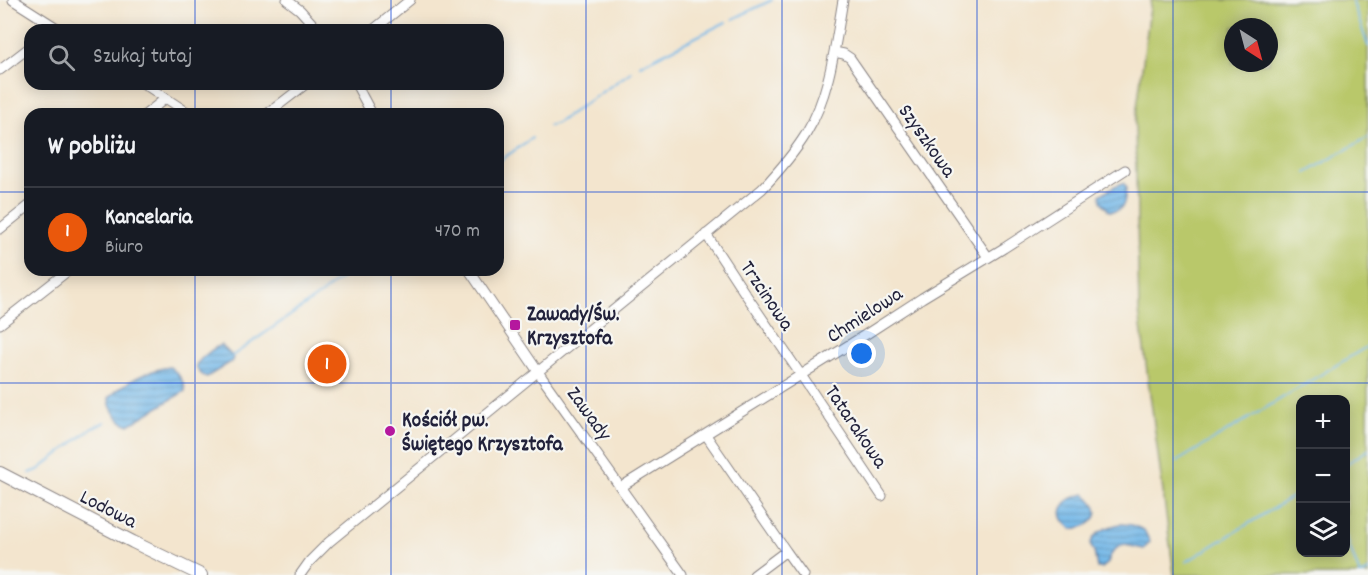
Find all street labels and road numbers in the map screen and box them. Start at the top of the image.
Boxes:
street label: Szyszkowa [889,99,963,186]
street label: Trzcinowa [731,256,801,339]
street label: Chmielowa [822,280,911,352]
street label: Tatarakowa [816,380,894,476]
street label: Zawady [558,381,618,449]
street label: Lodowa [74,484,142,538]

